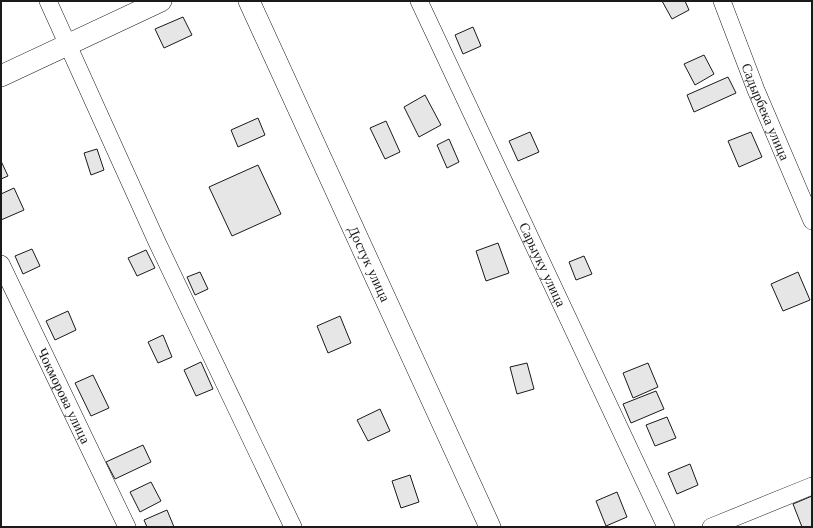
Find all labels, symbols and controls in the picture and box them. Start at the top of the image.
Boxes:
street label: Садырбека улица [738,61,794,164]
street label: Сарыуку улица [515,219,571,310]
street label: Достук улица [344,223,395,305]
street label: Чокморова улица [33,345,95,447]

